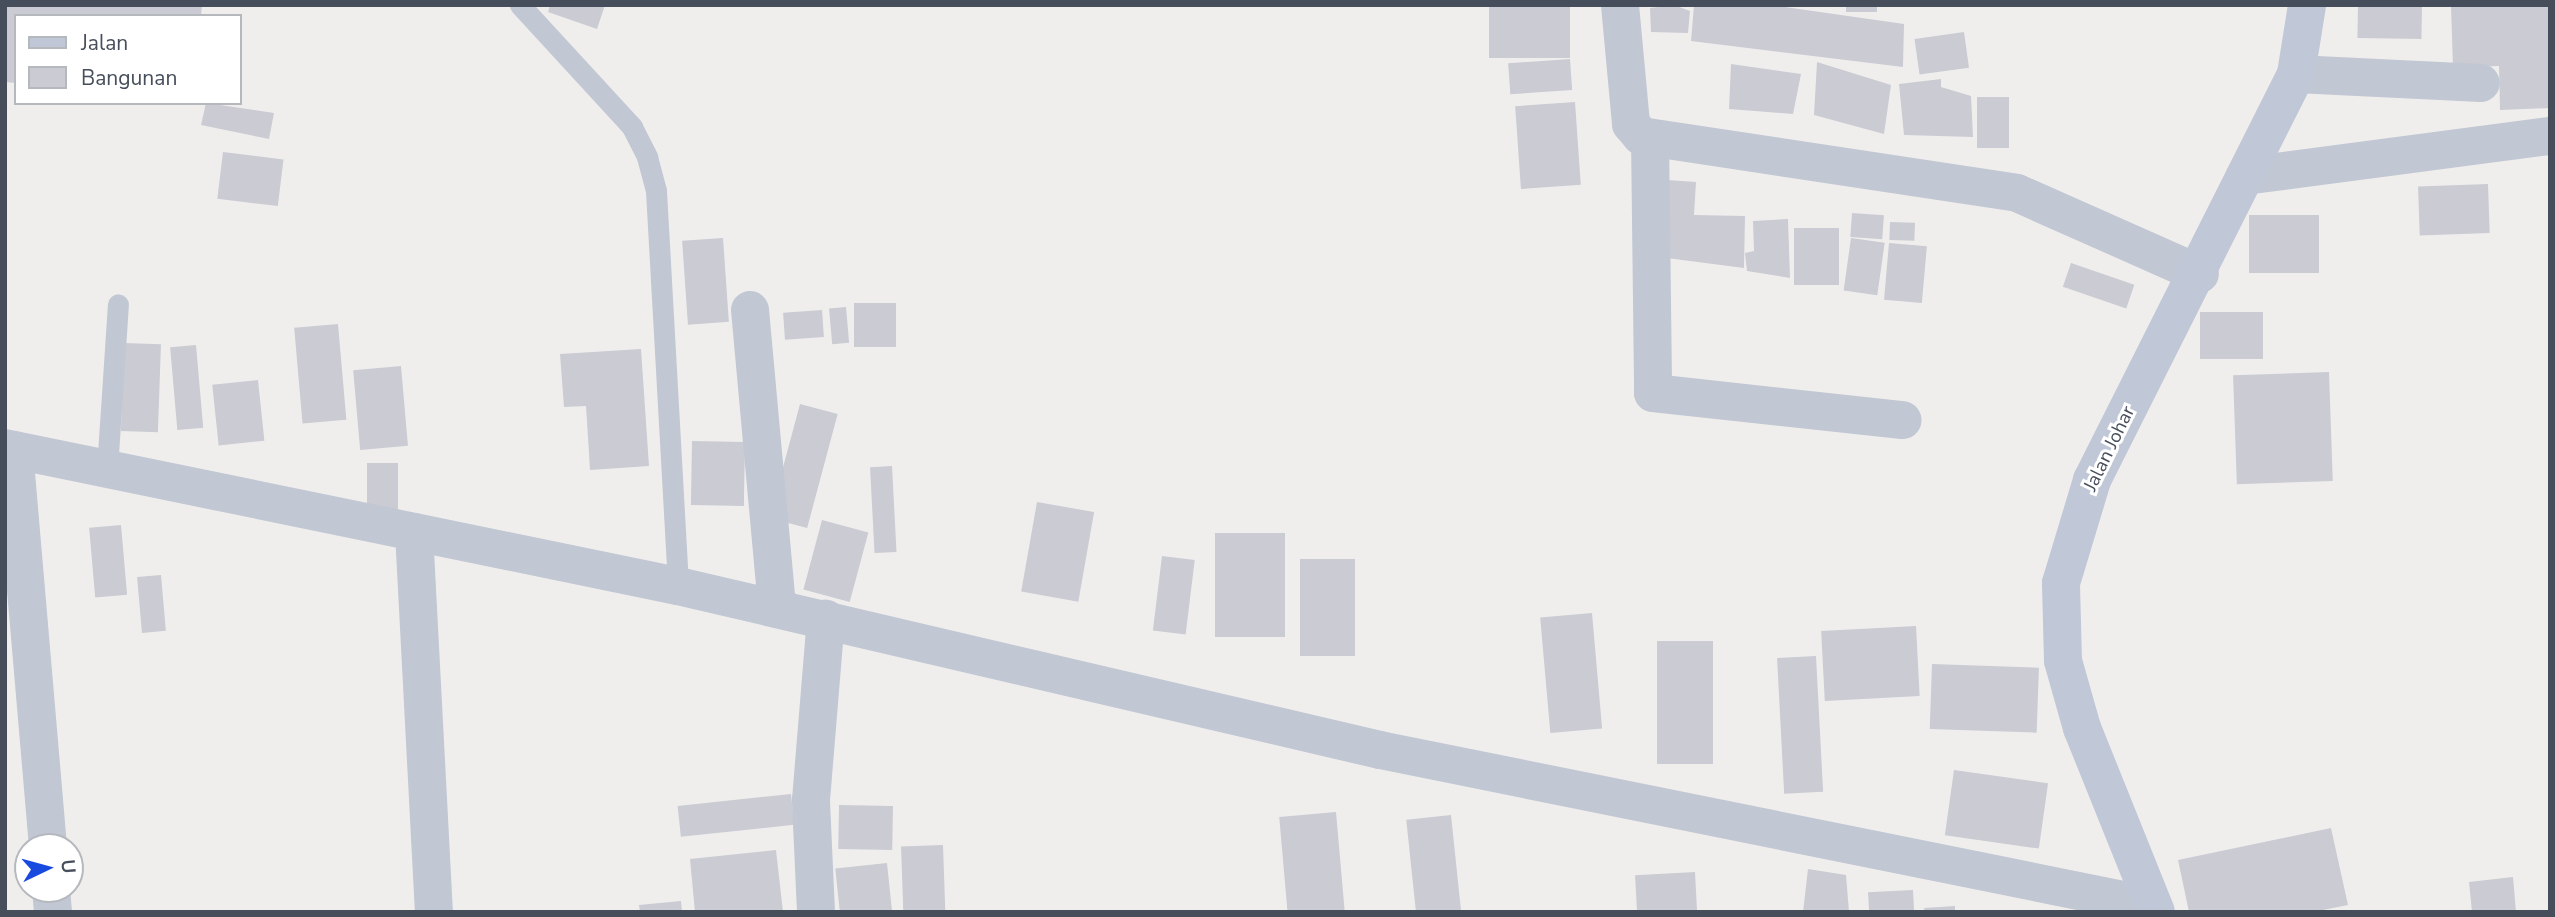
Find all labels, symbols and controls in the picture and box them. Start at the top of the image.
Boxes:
legend [14,14,242,105]
text: Jalan [81,29,128,57]
text: Bangunan [81,64,177,92]
street label: Jalan Johar [2080,403,2140,495]
north arrow [14,833,84,903]
text: U [54,858,81,874]

